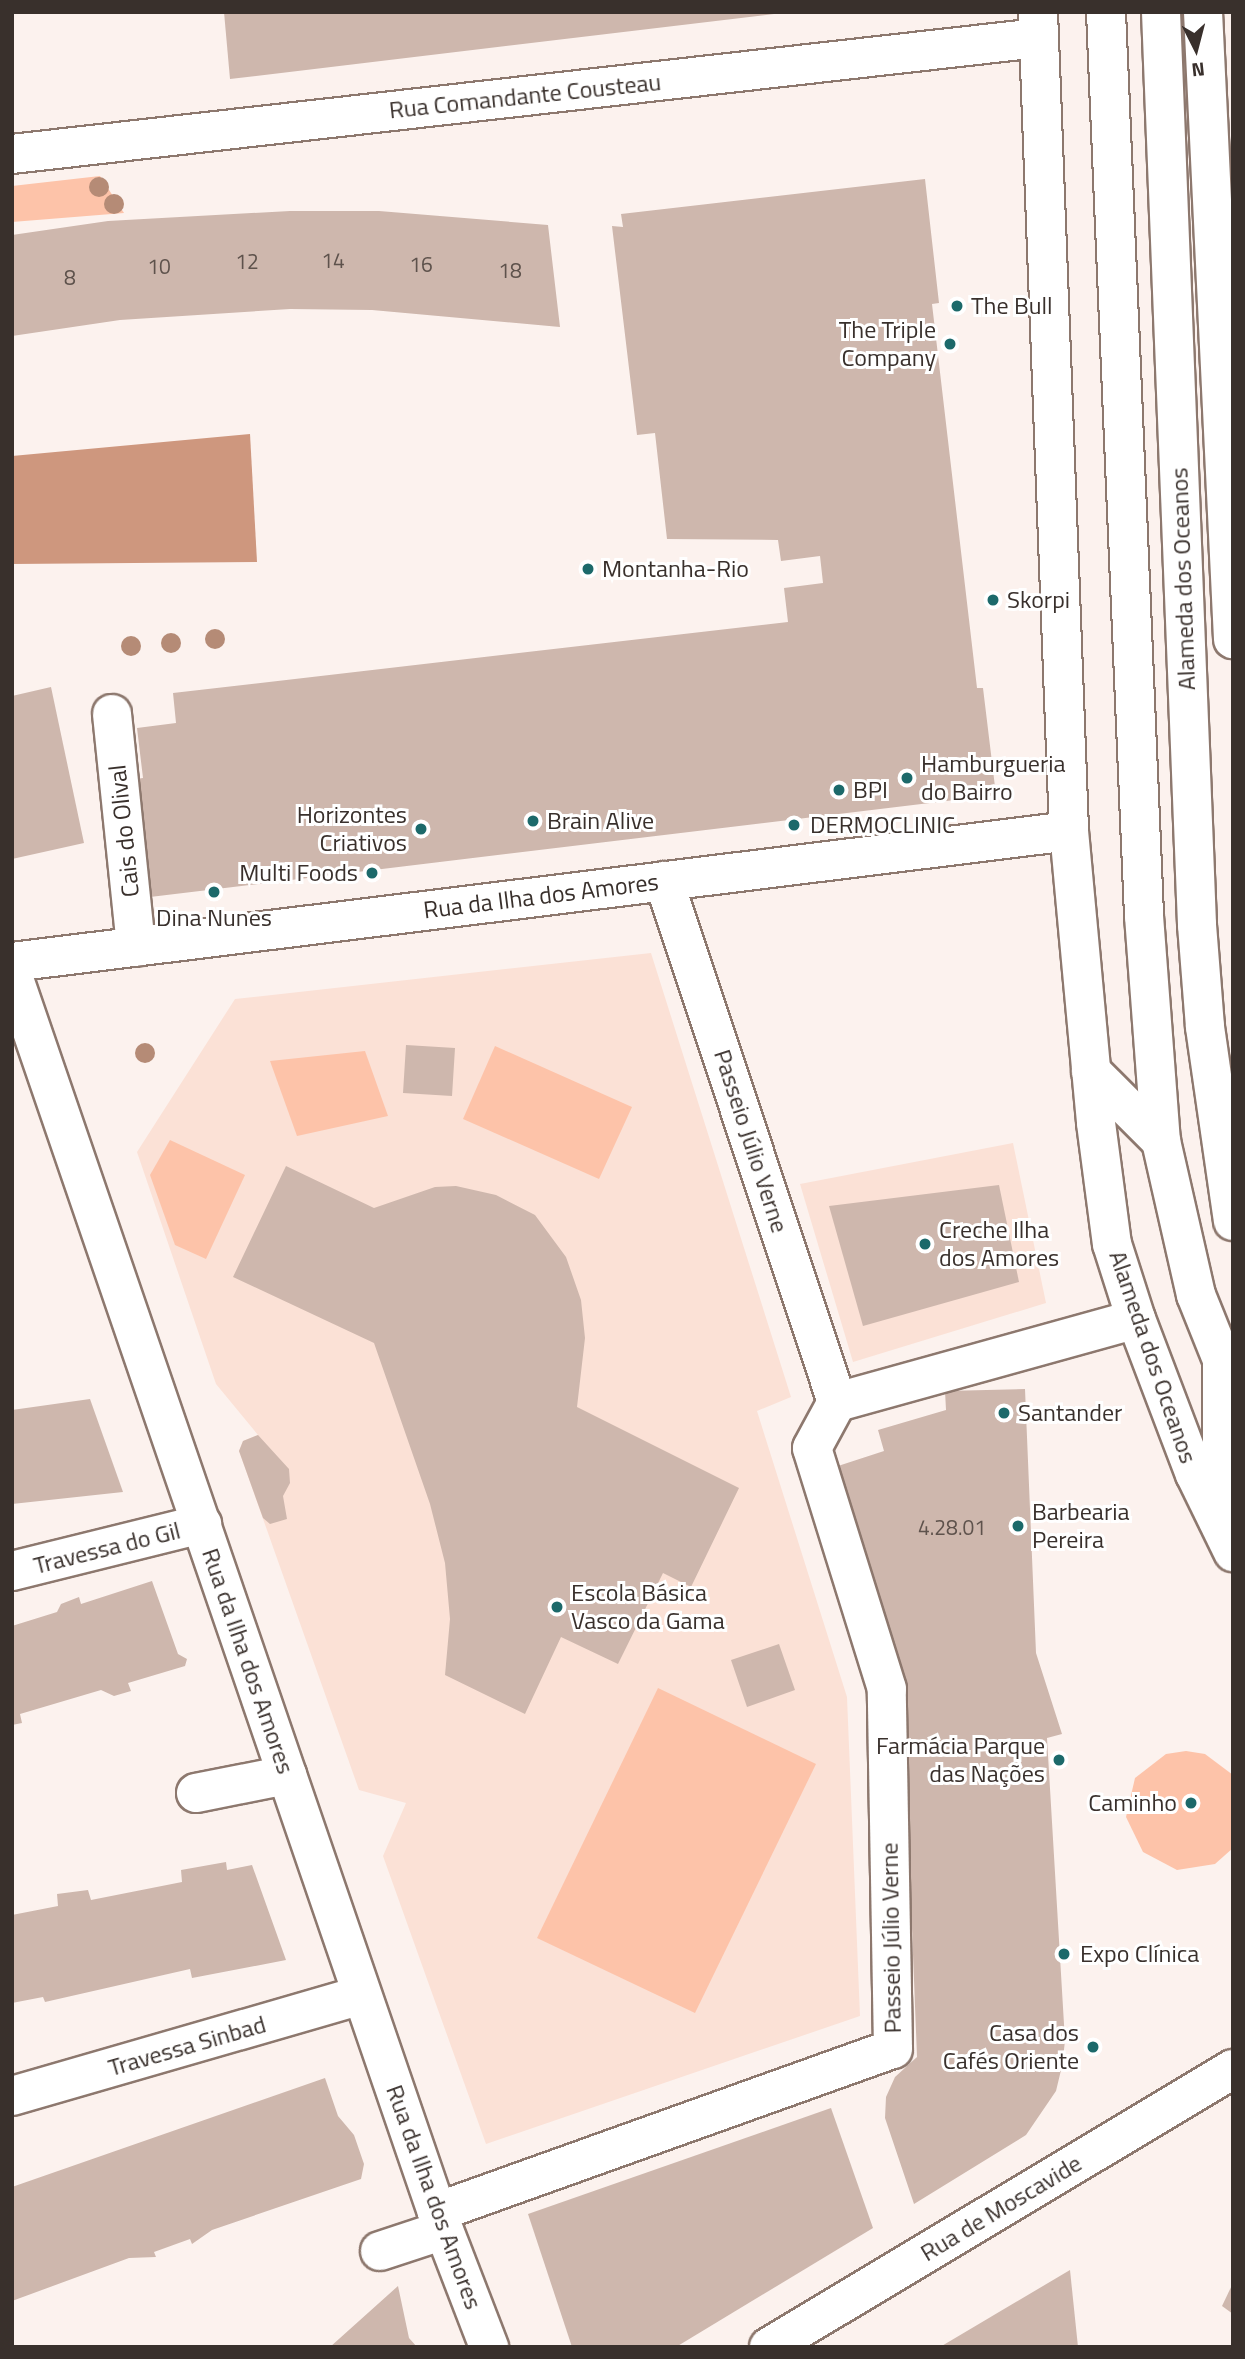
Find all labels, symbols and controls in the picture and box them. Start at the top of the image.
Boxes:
north arrow [1161,14,1231,84]
text: N [1190,55,1206,85]
street label: Rua Comandante Cousteau [388,67,662,125]
house number: 14 [321,247,345,273]
house number: 12 [235,248,259,274]
house number: 16 [409,251,433,277]
house number: 10 [147,253,171,279]
house number: 18 [498,257,522,283]
house number: 8 [64,264,76,290]
place label: The Bull [971,292,1053,320]
marker: The Bull [949,298,965,314]
place label: The Triple Company [839,316,936,372]
marker: The Triple Company [942,336,958,352]
street label: Alameda dos Oceanos [1165,467,1201,691]
place label: Montanha-Rio [602,555,749,583]
marker: Montanha-Rio [580,561,596,577]
place label: Skorpi [1007,586,1070,614]
marker: Skorpi [985,592,1001,608]
place label: Hamburgueria do Bairro [921,750,1066,806]
street label: Cais do Olival [103,763,145,899]
marker: Hamburgueria do Bairro [899,770,915,786]
place label: BPI [853,776,888,804]
marker: BPI [831,782,847,798]
place label: Horizontes Criativos [297,801,407,857]
place label: Brain Alive [547,807,654,835]
place label: DERMOCLINIC [810,811,955,839]
marker: Brain Alive [525,813,541,829]
marker: DERMOCLINIC [784,815,804,835]
marker: Horizontes Criativos [413,821,429,837]
place label: Multi Foods [239,859,358,887]
marker: Multi Foods [364,865,380,881]
street label: Rua da Ilha dos Amores [422,867,660,925]
marker: Dina Nunes [206,884,222,900]
place label: Dina Nunes [156,904,272,932]
street label: Passeio Júlio Verne [708,1046,794,1236]
place label: Creche Ilha dos Amores [939,1216,1059,1272]
marker: Creche Ilha dos Amores [917,1236,933,1252]
street label: Alameda dos Oceanos [1103,1247,1203,1467]
place label: Santander [1018,1399,1122,1427]
marker: Santander [996,1405,1012,1421]
place label: Barbearia Pereira [1032,1498,1129,1554]
house number: 4.28.01 [918,1514,986,1540]
street label: Travessa do Gil [31,1516,183,1580]
marker: Barbearia Pereira [1010,1518,1026,1534]
street label: Rua da Ilha dos Amores [196,1544,300,1778]
place label: Escola Básica Vasco da Gama [571,1579,725,1635]
marker: Escola Básica Vasco da Gama [549,1599,565,1615]
place label: Farmácia Parque das Nações [876,1732,1045,1788]
marker: Farmácia Parque das Nações [1051,1752,1067,1768]
place label: Caminho [1088,1789,1177,1817]
marker: Caminho [1183,1795,1199,1811]
street label: Passeio Júlio Verne [875,1842,907,2034]
place label: Expo Clínica [1080,1940,1199,1968]
marker: Expo Clínica [1054,1944,1074,1964]
street label: Travessa Sinbad [105,2010,269,2082]
place label: Casa dos Cafés Oriente [943,2019,1079,2075]
marker: Casa dos Cafés Oriente [1085,2039,1101,2055]
street label: Rua da Ilha dos Amores [380,2081,488,2313]
street label: Rua de Moscavide [915,2149,1087,2267]

